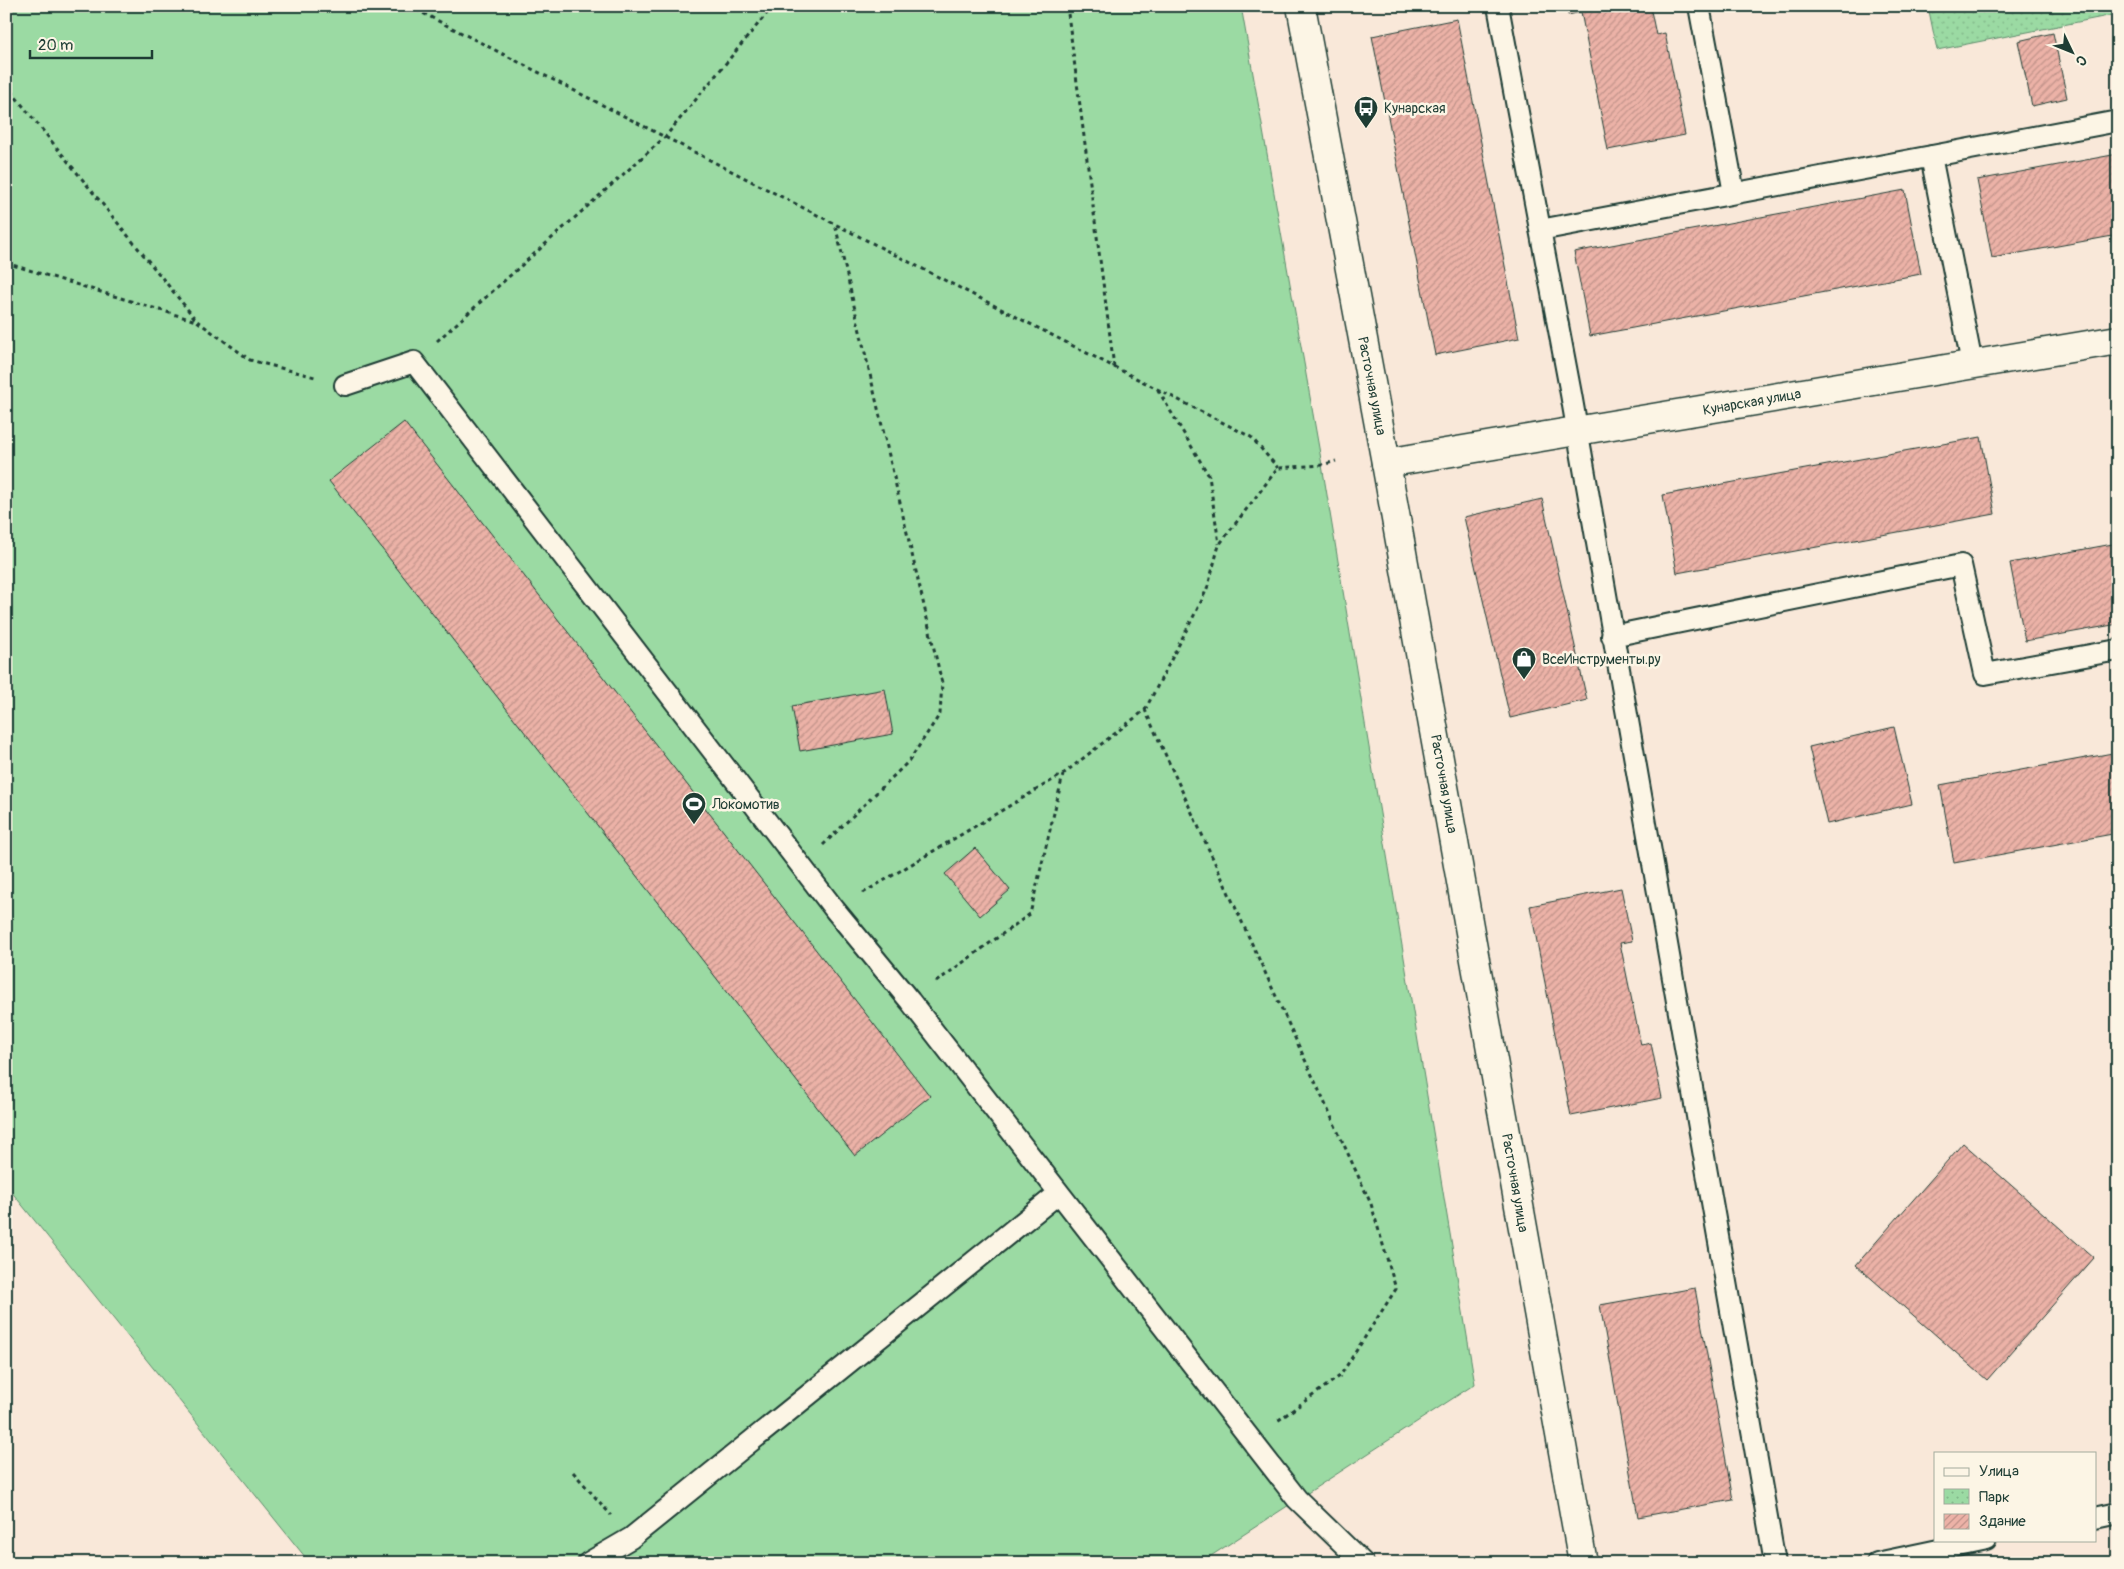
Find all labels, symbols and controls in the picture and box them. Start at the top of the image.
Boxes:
scale bar [30,28,152,60]
north arrow [2046,28,2096,78]
text: 20 m [38,36,73,55]
text: С [2072,52,2090,70]
bus stop icon: Кунарская [1353,95,1379,129]
place label: Кунарская [1384,100,1446,117]
street label: Расточная улица [1354,335,1390,437]
street label: Кунарская улица [1702,385,1802,419]
shop icon: ВсеИнструменты.ру [1511,646,1537,680]
place label: ВсеИнструменты.ру [1542,651,1661,668]
street label: Расточная улица [1427,733,1461,835]
sports icon: Локомотив [681,791,707,825]
place label: Локомотив [711,796,780,813]
street label: Расточная улица [1498,1132,1532,1234]
legend [1934,1452,2096,1542]
text: Улица [1979,1462,2019,1481]
text: Парк [1979,1488,2010,1507]
text: Здание [1979,1512,2026,1531]

